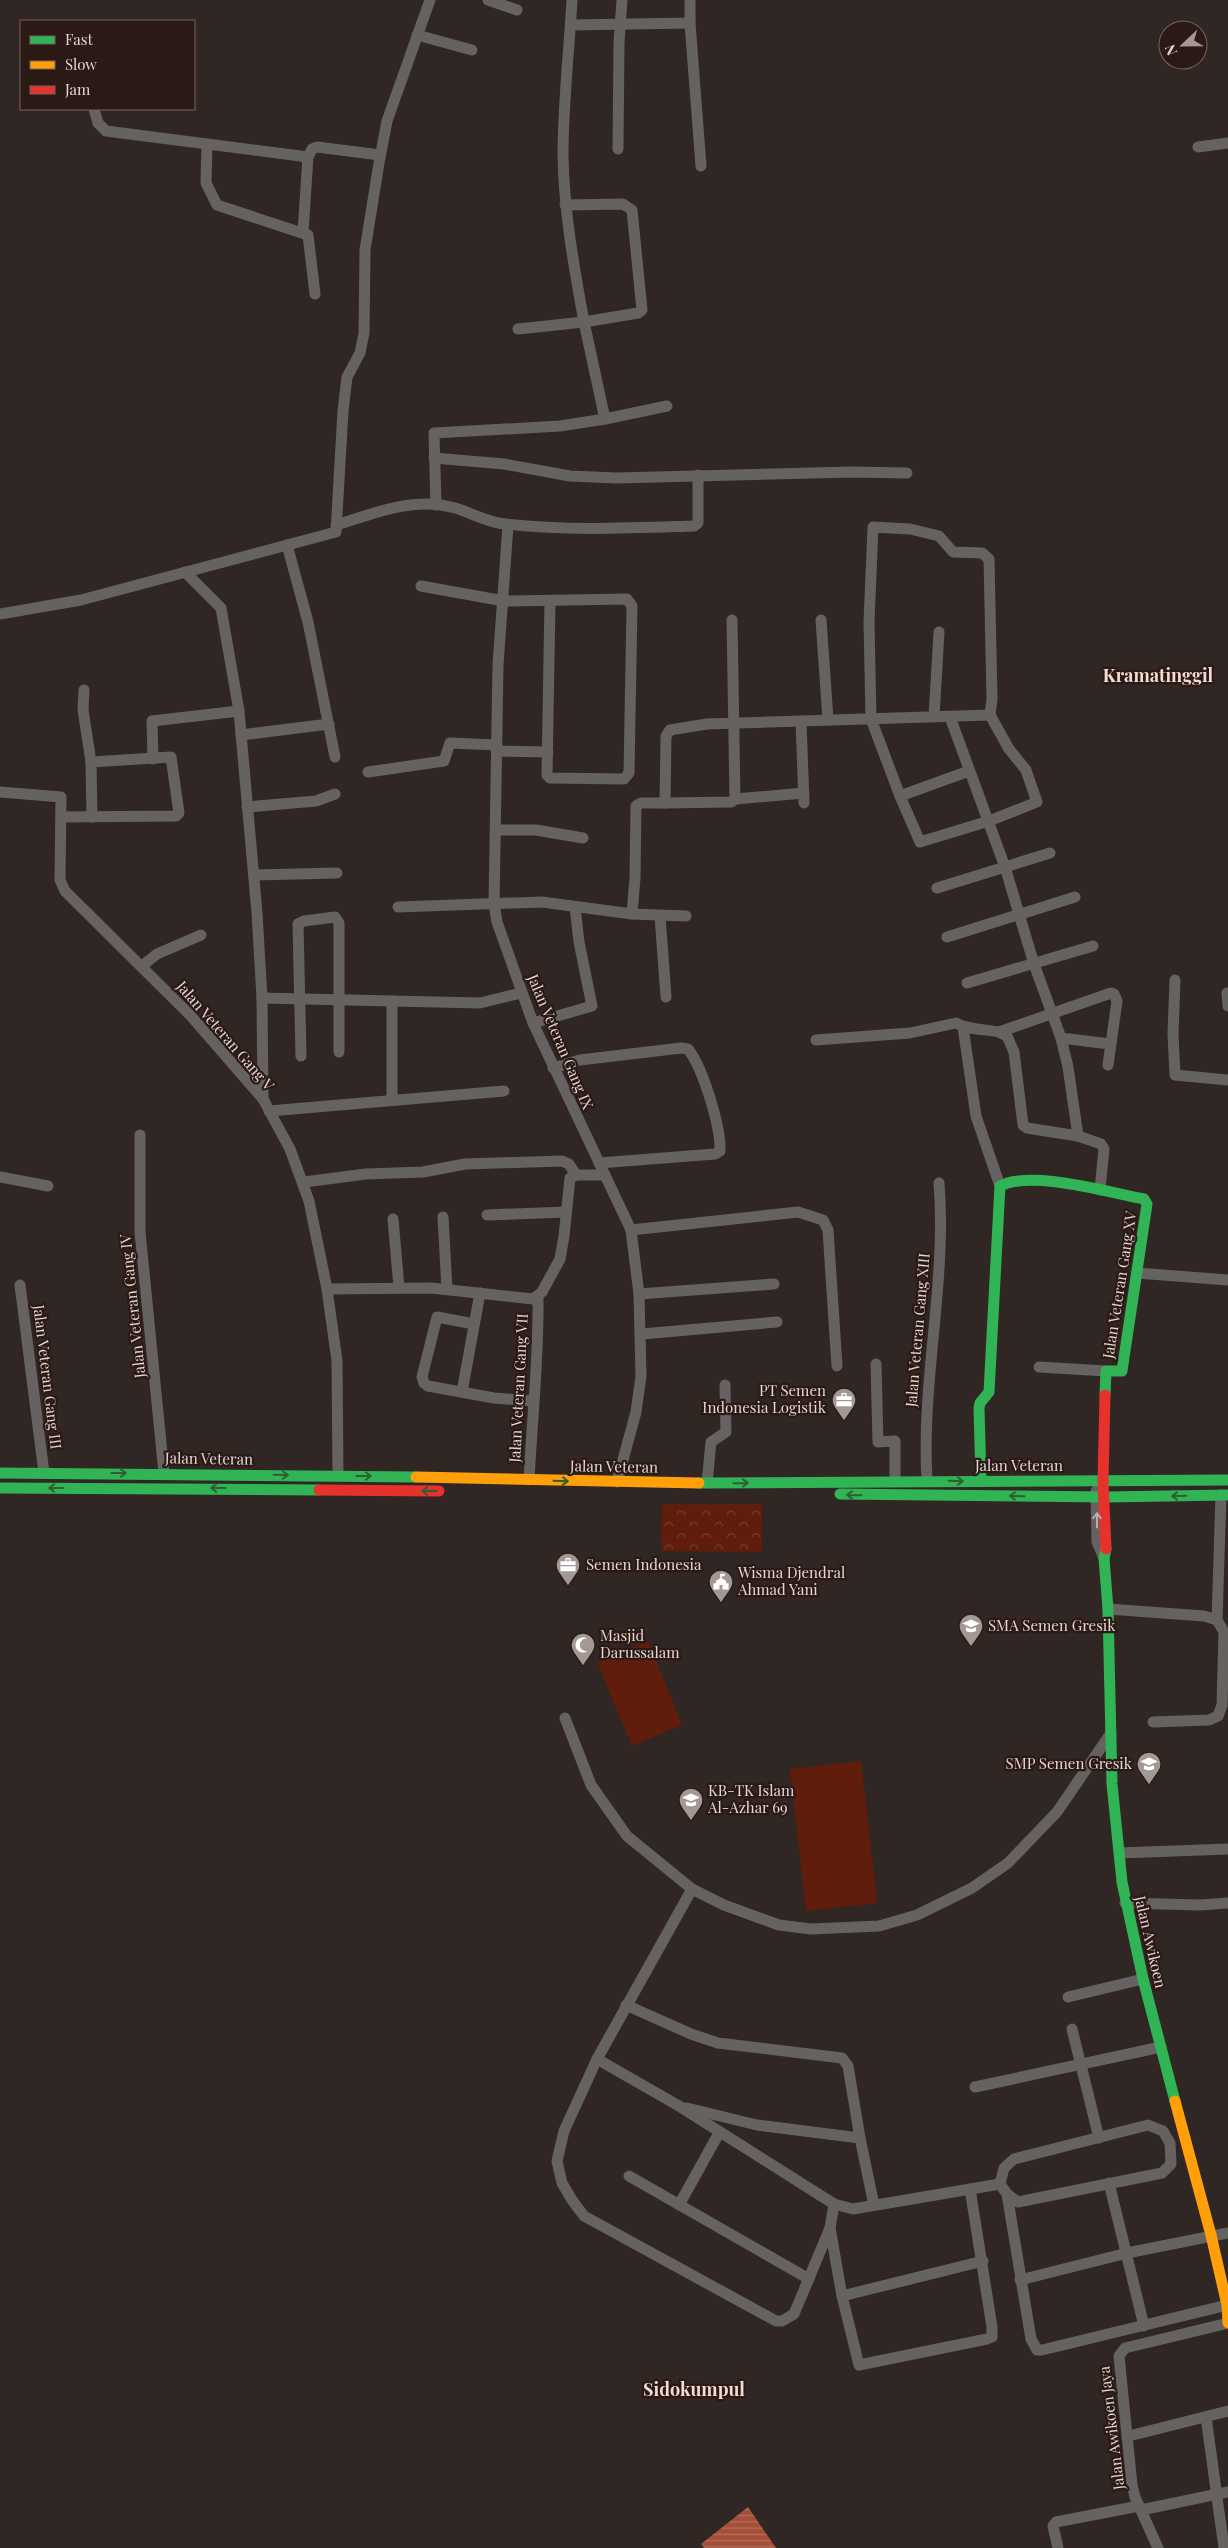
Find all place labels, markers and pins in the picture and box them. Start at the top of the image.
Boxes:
place label: PT Semen Indonesia Logistik [702,1380,827,1417]
office icon: PT Semen Indonesia Logistik [831,1387,857,1421]
office icon: Semen Indonesia [555,1552,581,1586]
place label: Semen Indonesia [586,1554,702,1574]
place label: Wisma Djendral Ahmad Yani [737,1562,845,1599]
public building icon: Wisma Djendral Ahmad Yani [708,1569,734,1603]
school or university icon: SMA Semen Gresik [958,1613,984,1647]
place label: SMA Semen Gresik [988,1615,1116,1635]
place label: Masjid Darussalam [600,1625,680,1662]
mosque icon: Masjid Darussalam [570,1632,596,1666]
school or university icon: SMP Semen Gresik [1136,1751,1162,1785]
place label: SMP Semen Gresik [1006,1753,1133,1773]
place label: KB-TK Islam Al-Azhar 69 [707,1780,795,1817]
school or university icon: KB-TK Islam Al-Azhar 69 [678,1787,704,1821]

